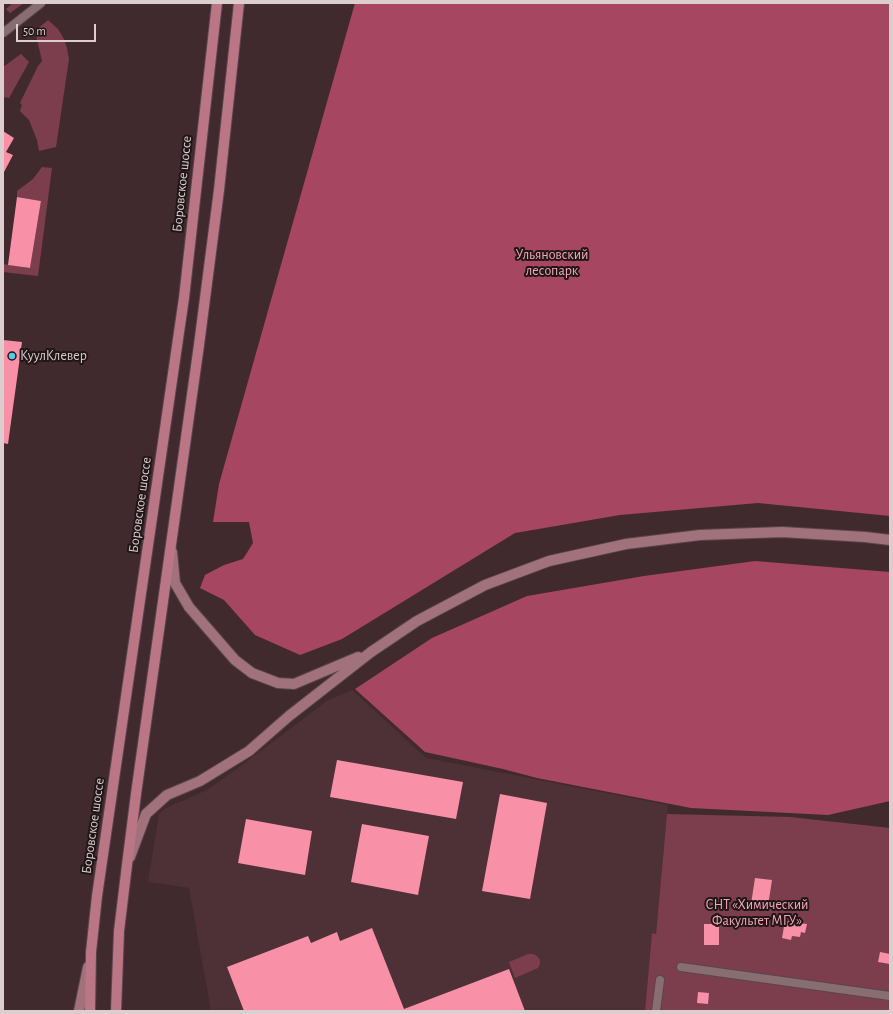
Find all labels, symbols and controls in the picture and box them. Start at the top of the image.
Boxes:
scale bar [18,16,98,42]
text: 50 m [23,25,46,37]
street label: Боровское шоссе [169,135,195,233]
park label: Ульяновский лесопарк [516,247,588,280]
place label: КуулКлевер [20,348,87,364]
marker: КуулКлевер [7,351,17,361]
street label: Боровское шоссе [125,456,155,554]
street label: Боровское шоссе [78,777,108,875]
park label: СНТ «Химический Факультет МГУ» [706,897,808,930]

